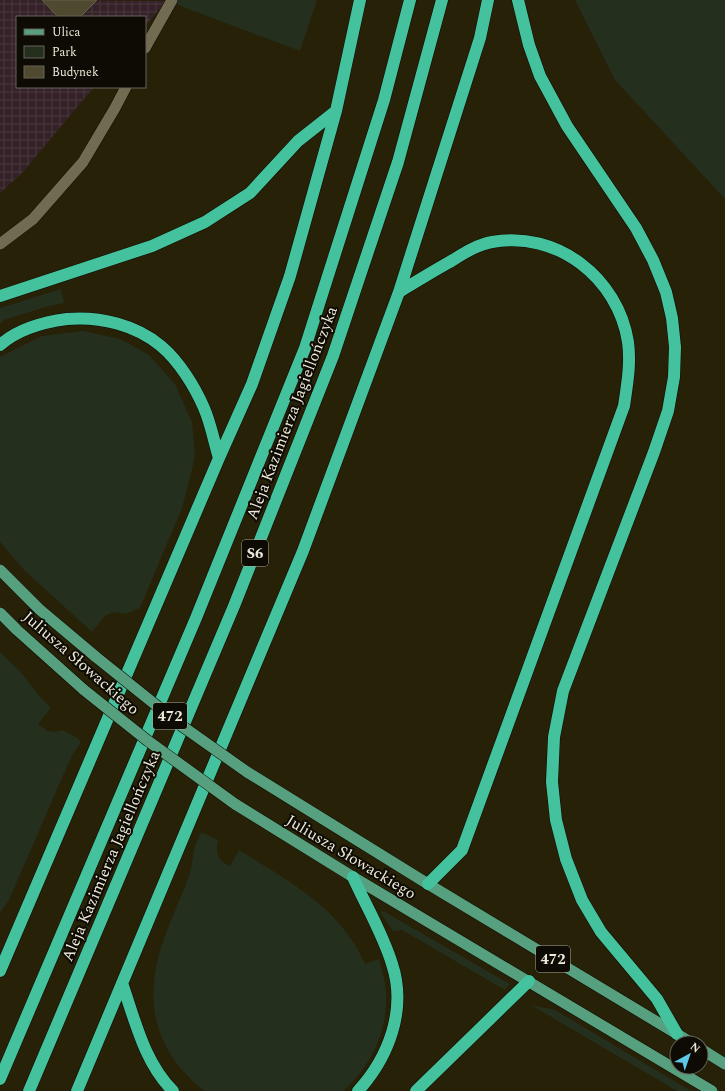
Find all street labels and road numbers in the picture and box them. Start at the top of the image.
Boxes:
street label: Aleja Kazimierza Jagiellończyka [240,303,344,523]
road number: S6 [242,540,268,566]
street label: Juliusza Słowackiego [17,605,145,721]
road number: 472 [153,703,187,729]
street label: Aleja Kazimierza Jagiellończyka [56,747,166,965]
street label: Juliusza Słowackiego [281,809,421,905]
road number: 472 [536,946,570,972]

